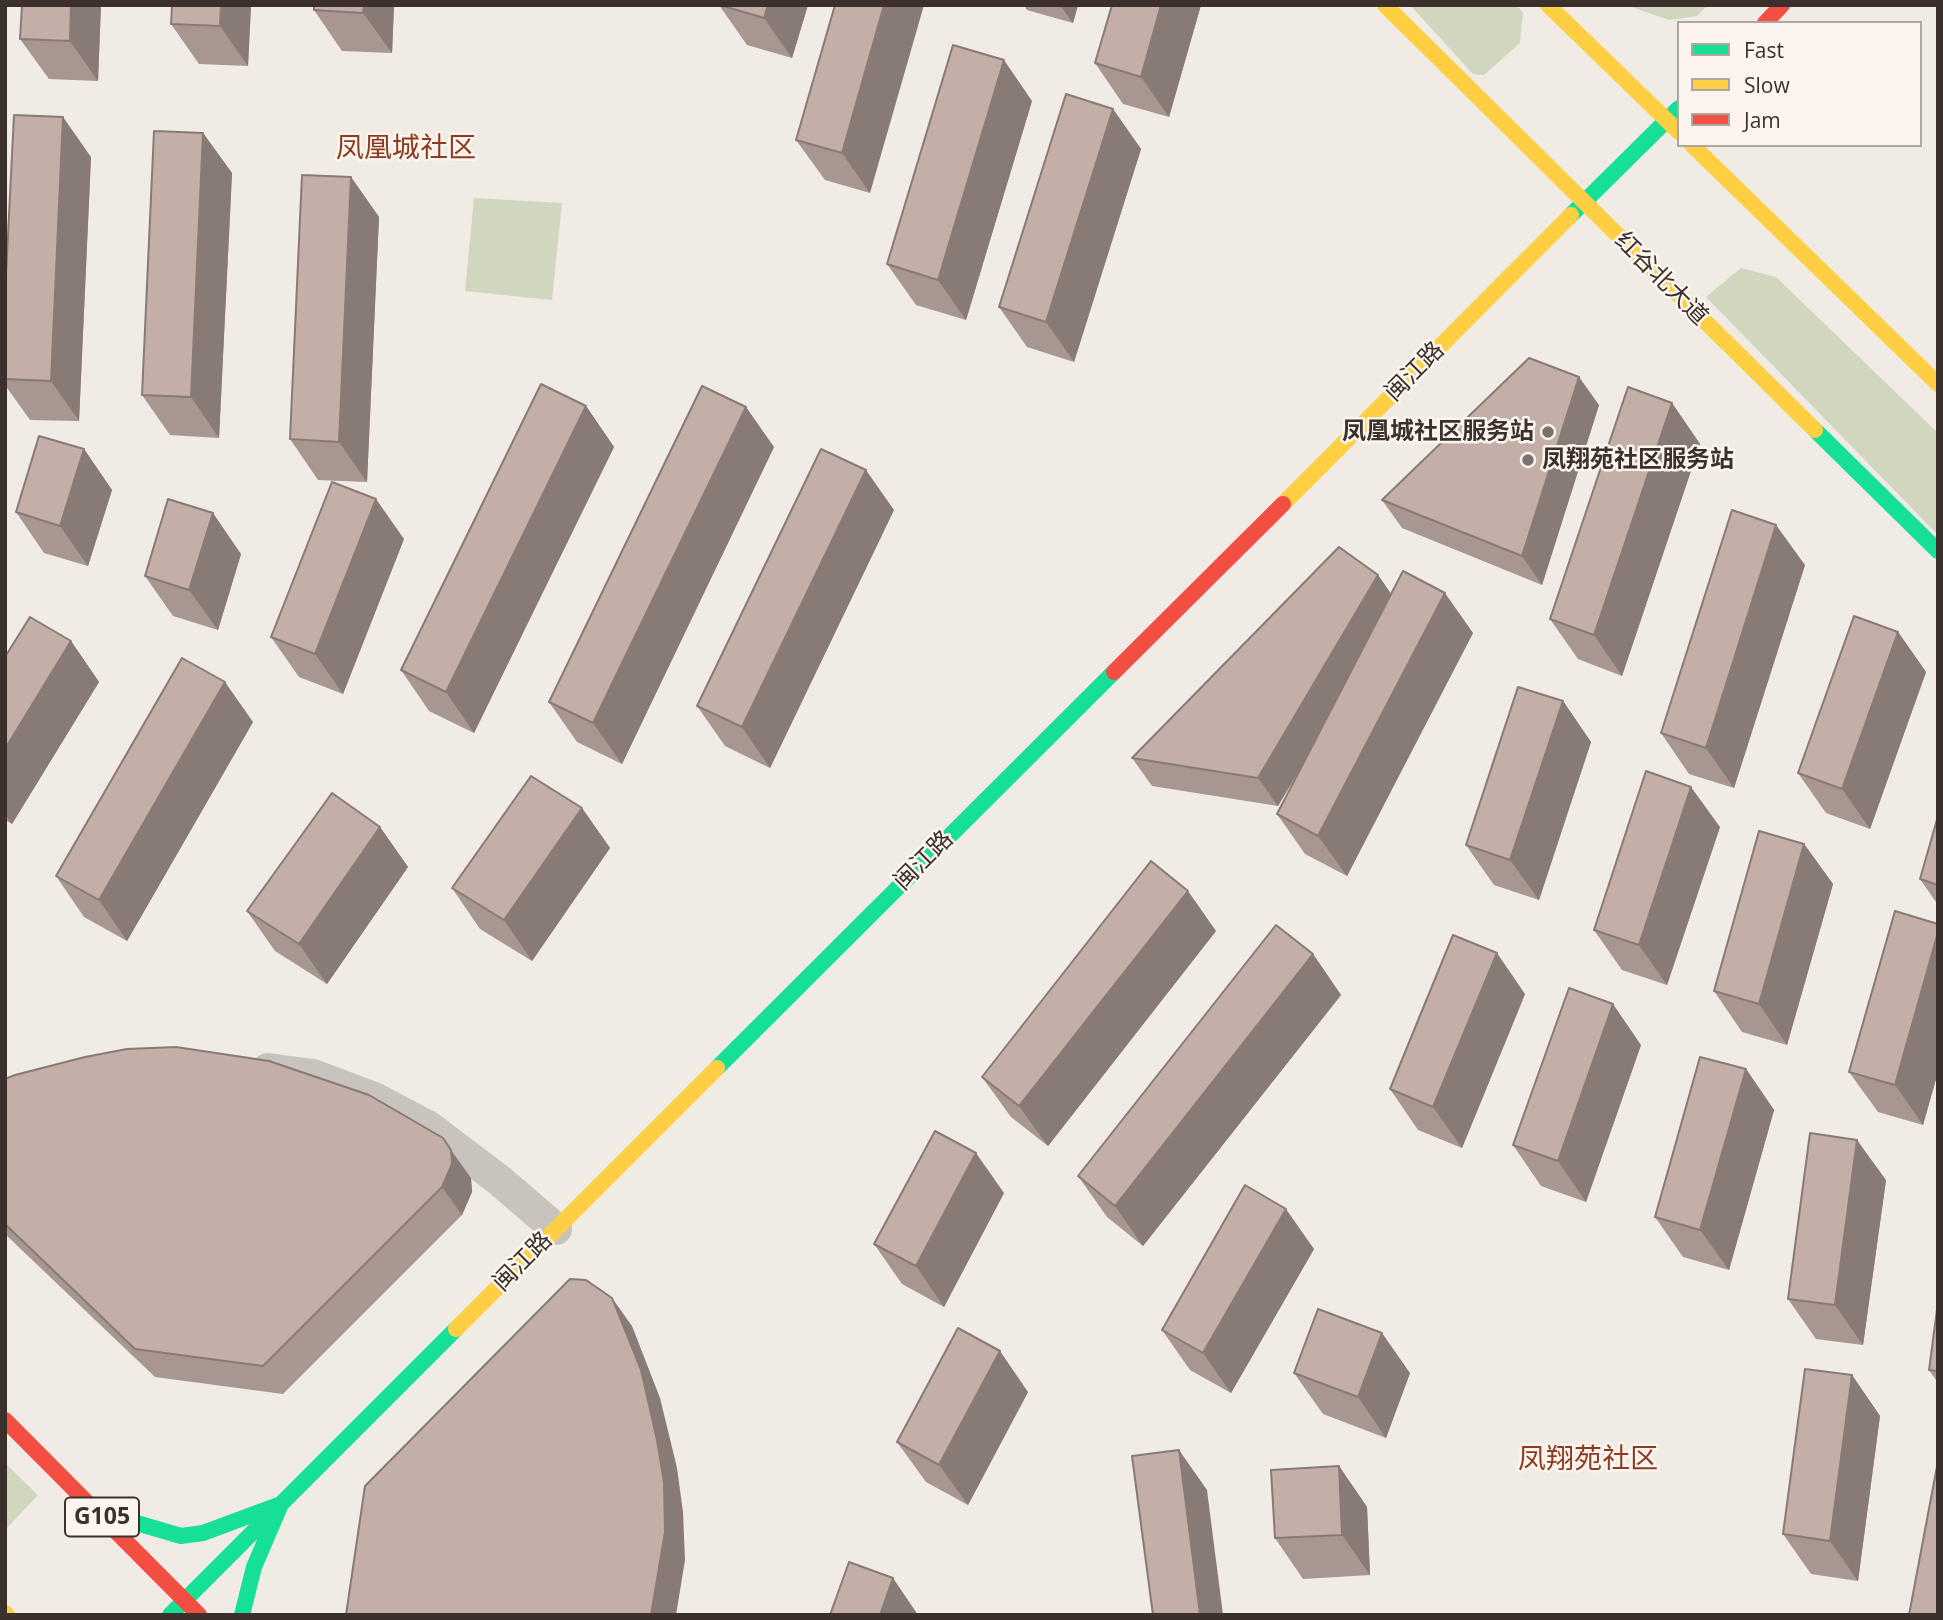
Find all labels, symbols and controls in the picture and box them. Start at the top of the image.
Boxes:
legend [1677,21,1922,147]
text: Fast [1744,36,1784,64]
text: Slow [1744,71,1790,99]
text: Jam [1744,106,1781,134]
district label: 凤凰城社区 [336,132,476,166]
street label: 红谷北大道 [1608,226,1714,332]
street label: 闽江路 [1379,336,1451,408]
place label: 凤凰城社区服务站 [1342,418,1534,446]
marker: 凤凰城社区服务站 [1540,424,1556,440]
place label: 凤翔苑社区服务站 [1542,446,1734,474]
marker: 凤翔苑社区服务站 [1520,452,1536,468]
street label: 闽江路 [888,825,960,897]
street label: 闽江路 [487,1226,559,1298]
district label: 凤翔苑社区 [1518,1443,1658,1477]
road number: G105 [65,1498,139,1536]

